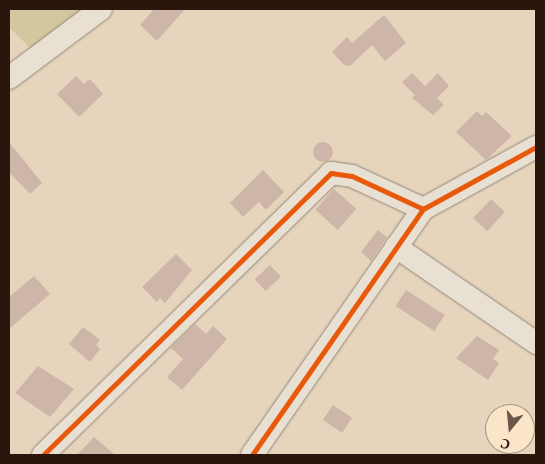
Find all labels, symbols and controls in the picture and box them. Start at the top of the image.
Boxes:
north arrow [485,404,535,454]
text: С [499,432,513,453]

